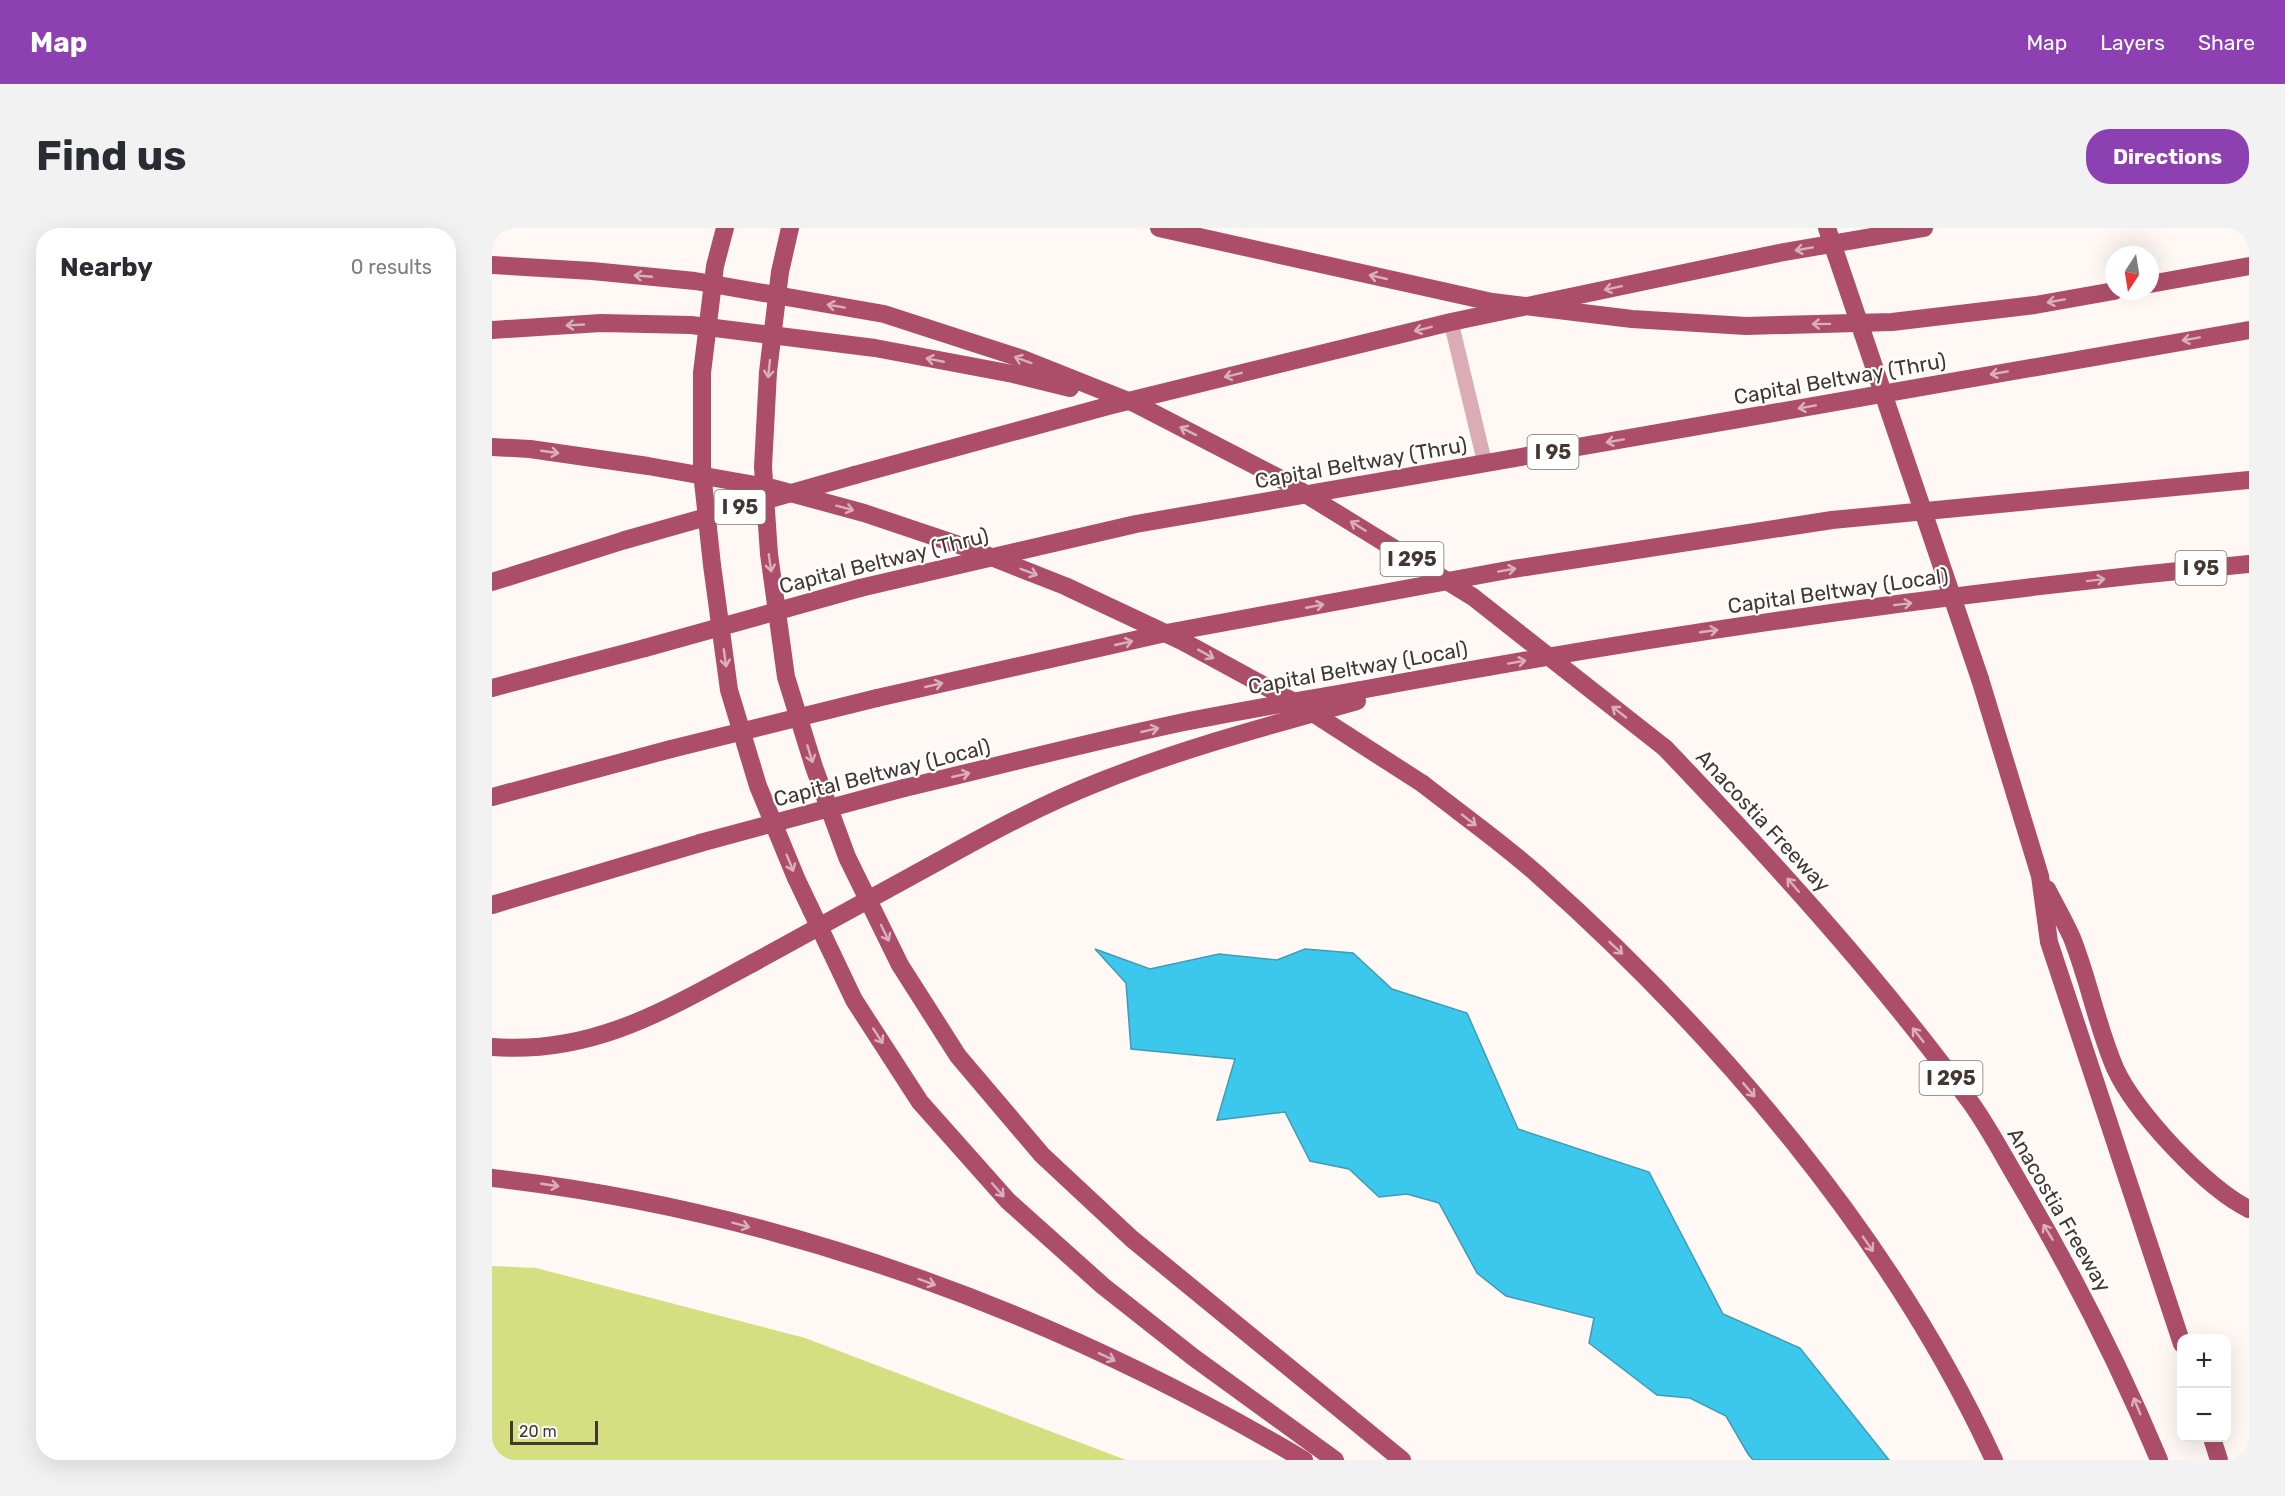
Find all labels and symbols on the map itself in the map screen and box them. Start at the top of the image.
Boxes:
one-way arrow [1795,244,1815,255]
north arrow [2105,246,2159,300]
one-way arrow [634,270,654,281]
one-way arrow [1369,270,1388,282]
one-way arrow [1604,283,1624,294]
one-way arrow [2047,296,2067,307]
one-way arrow [827,300,846,311]
one-way arrow [1811,318,1831,330]
one-way arrow [566,320,585,331]
one-way arrow [1413,323,1432,335]
one-way arrow [2182,334,2202,345]
street label: Capital Beltway (Thru) [1732,348,1948,409]
one-way arrow [1014,353,1033,364]
one-way arrow [926,354,946,365]
one-way arrow [763,358,774,378]
one-way arrow [1990,368,2010,379]
one-way arrow [1224,370,1243,382]
one-way arrow [1798,402,1818,413]
one-way arrow [1180,425,1198,436]
street label: Capital Beltway (Thru) [1253,432,1469,493]
road number: I 95 [1528,435,1578,469]
one-way arrow [1606,436,1626,447]
one-way arrow [540,446,560,457]
road number: I 95 [714,490,766,524]
one-way arrow [835,503,854,514]
one-way arrow [1350,520,1367,533]
street label: Capital Beltway (Thru) [777,522,991,599]
road number: I 295 [1380,542,1444,576]
road number: I 95 [2176,551,2226,585]
one-way arrow [765,553,776,573]
street label: Capital Beltway (Local) [1726,563,1950,618]
one-way arrow [1497,564,1516,575]
one-way arrow [1019,567,1038,578]
one-way arrow [2086,574,2106,585]
one-way arrow [1892,598,1912,609]
one-way arrow [1305,600,1325,611]
one-way arrow [1699,626,1719,637]
one-way arrow [1114,636,1133,648]
street label: Capital Beltway (Local) [1246,636,1470,699]
one-way arrow [719,647,730,667]
one-way arrow [1196,649,1214,660]
one-way arrow [1507,656,1526,667]
one-way arrow [924,679,943,691]
one-way arrow [1612,706,1628,719]
one-way arrow [1141,724,1160,736]
street label: Capital Beltway (Local) [771,733,993,812]
one-way arrow [805,744,816,763]
street label: Anacostia Freeway [1691,744,1836,897]
one-way arrow [951,768,970,780]
one-way arrow [1461,814,1477,827]
one-way arrow [785,853,796,872]
one-way arrow [1786,878,1800,893]
one-way arrow [879,924,891,942]
one-way arrow [1608,941,1623,955]
one-way arrow [1912,1027,1924,1043]
one-way arrow [871,1028,884,1045]
road number: I 295 [1920,1061,1982,1095]
one-way arrow [1742,1082,1756,1097]
street label: Anacostia Freeway [2002,1123,2117,1297]
one-way arrow [540,1179,559,1190]
one-way arrow [991,1182,1005,1197]
one-way arrow [731,1219,750,1231]
one-way arrow [2042,1224,2054,1241]
one-way arrow [1862,1236,1874,1252]
one-way arrow [917,1277,936,1288]
one-way arrow [1097,1351,1115,1363]
one-way arrow [2131,1397,2142,1416]
scale bar [510,1418,598,1446]

